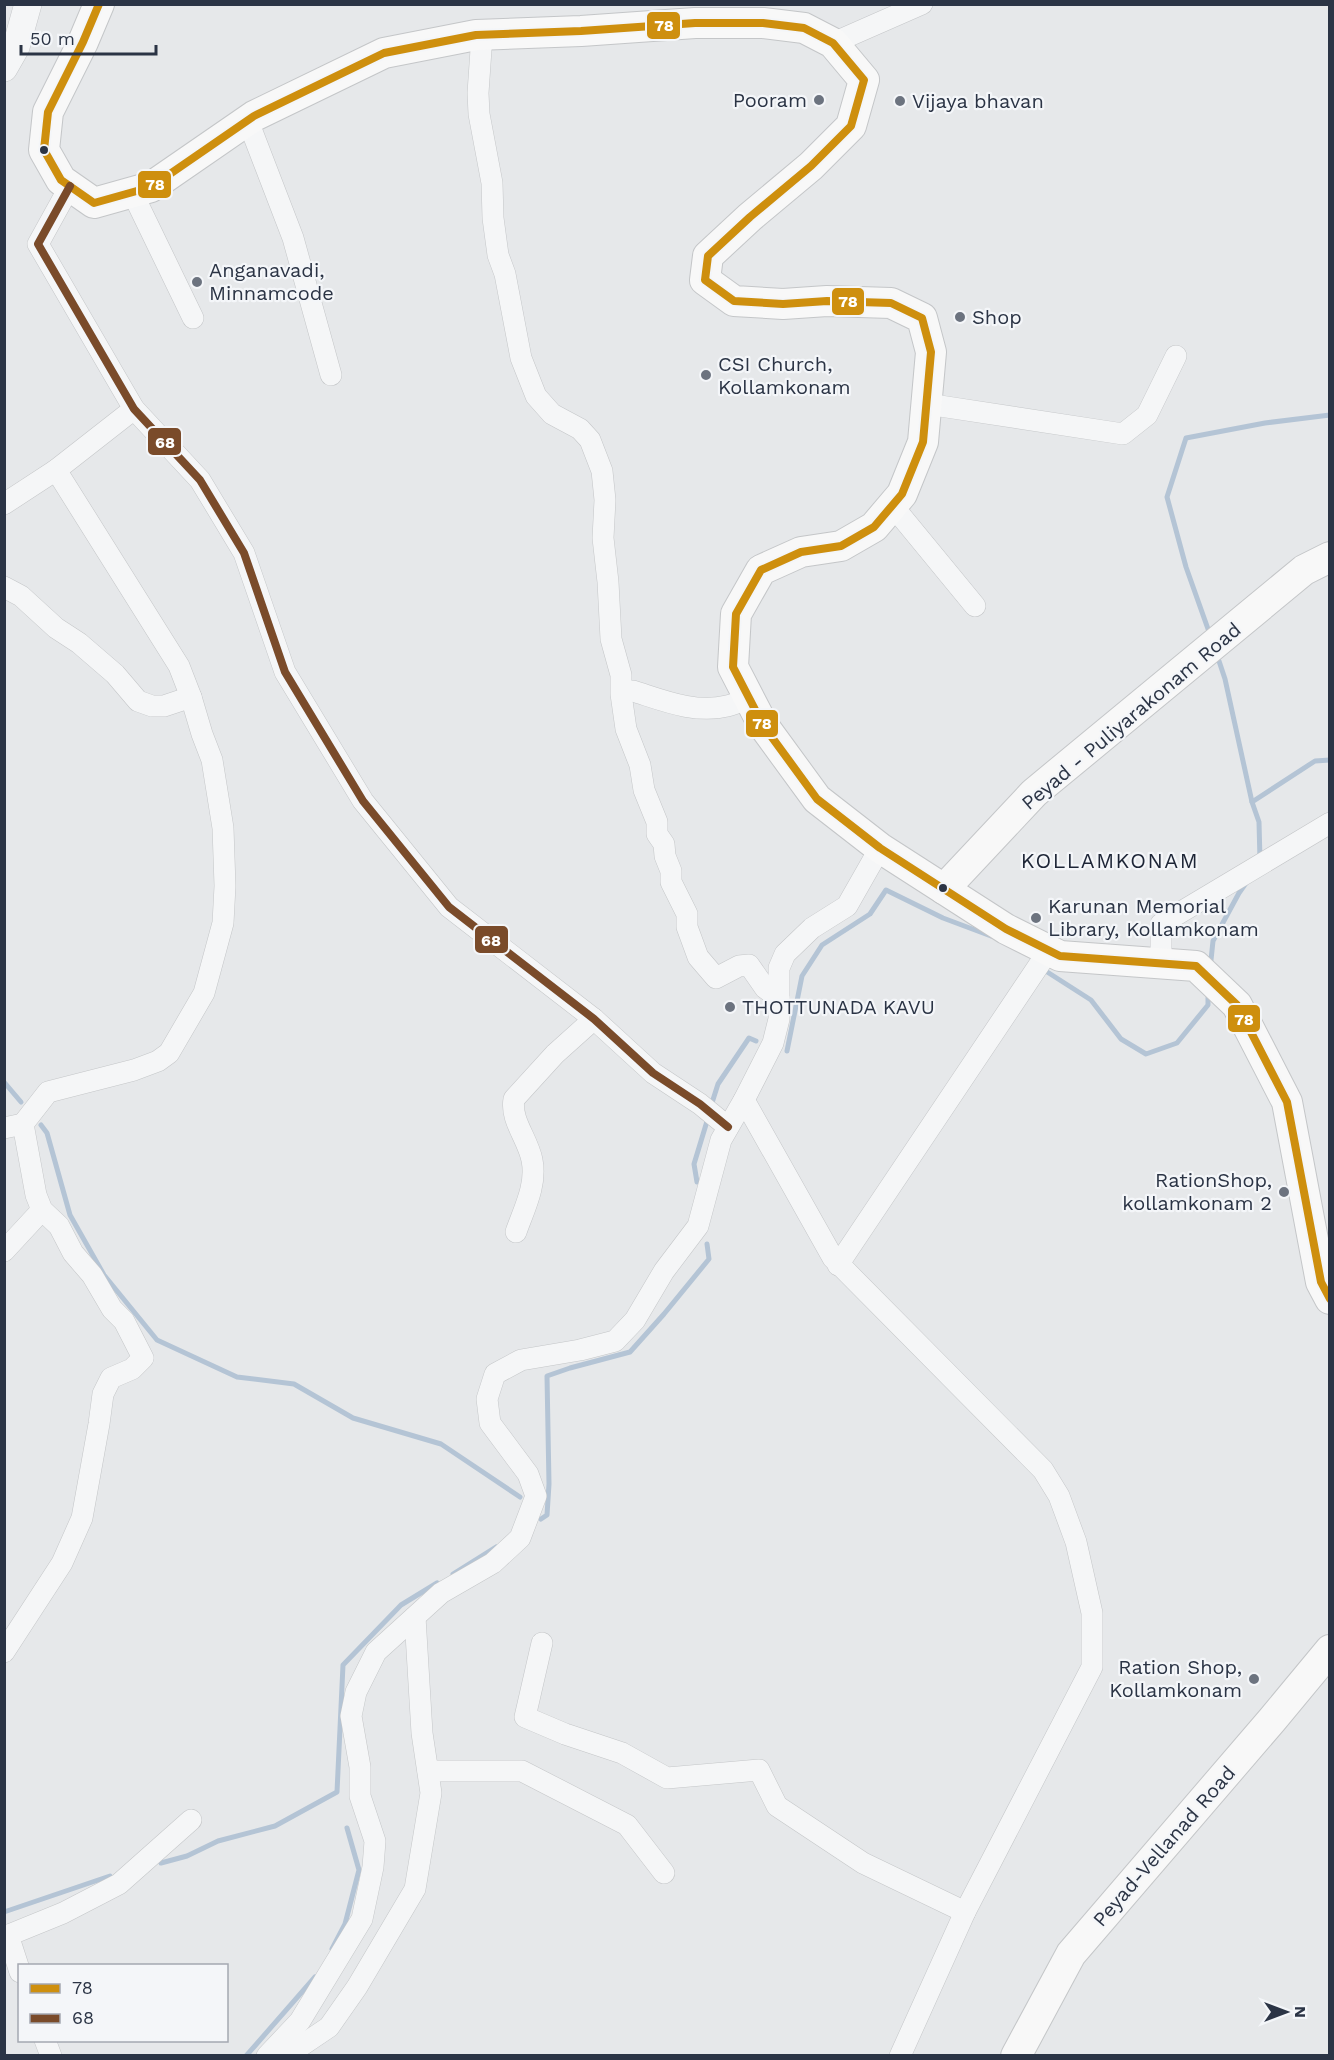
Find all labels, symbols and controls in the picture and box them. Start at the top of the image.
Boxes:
line badge: 78 [646,11,681,40]
text: 78 [654,16,674,35]
scale bar [21,18,156,56]
text: 50 m [30,28,75,49]
place label: Pooram [733,88,807,112]
place label: Vijaya bhavan [912,89,1044,113]
marker: Pooram [812,93,826,107]
marker: Vijaya bhavan [893,94,907,108]
unlabelled marker [38,144,50,156]
line badge: 78 [137,170,172,199]
text: 78 [145,175,165,194]
place label: Anganavadi, Minnamcode [209,258,334,305]
marker: Anganavadi, Minnamcode [190,275,204,289]
line badge: 78 [831,287,865,316]
text: 78 [838,292,858,311]
place label: Shop [972,305,1022,329]
marker: Shop [953,310,967,324]
place label: CSI Church, Kollamkonam [718,352,851,399]
marker: CSI Church, Kollamkonam [699,368,713,382]
line badge: 68 [147,427,182,456]
text: 68 [155,433,175,452]
street label: Peyad - Puliyarakonam Road [1017,617,1245,815]
line badge: 78 [745,709,779,738]
text: 78 [752,714,772,733]
district label: KOLLAMKONAM [1021,848,1199,873]
unlabelled marker [937,882,949,894]
place label: Karunan Memorial Library, Kollamkonam [1048,894,1259,941]
marker: Karunan Memorial Library, Kollamkonam [1029,911,1043,925]
line badge: 68 [474,925,509,954]
text: 68 [481,931,501,950]
place label: THOTTUNADA KAVU [742,995,935,1019]
marker: THOTTUNADA KAVU [723,1000,737,1014]
line badge: 78 [1227,1004,1261,1033]
text: 78 [1234,1010,1254,1029]
place label: RationShop, kollamkonam 2 [1122,1168,1272,1215]
marker: RationShop, kollamkonam 2 [1277,1185,1291,1199]
place label: Ration Shop, Kollamkonam [1109,1655,1242,1702]
marker: Ration Shop, Kollamkonam [1247,1672,1261,1686]
street label: Peyad-Vellanad Road [1088,1761,1240,1931]
legend [18,1964,228,2042]
text: 78 [72,1977,93,1998]
north arrow [1256,1982,1316,2042]
text: N [1291,2006,1310,2018]
text: 68 [72,2007,94,2028]

